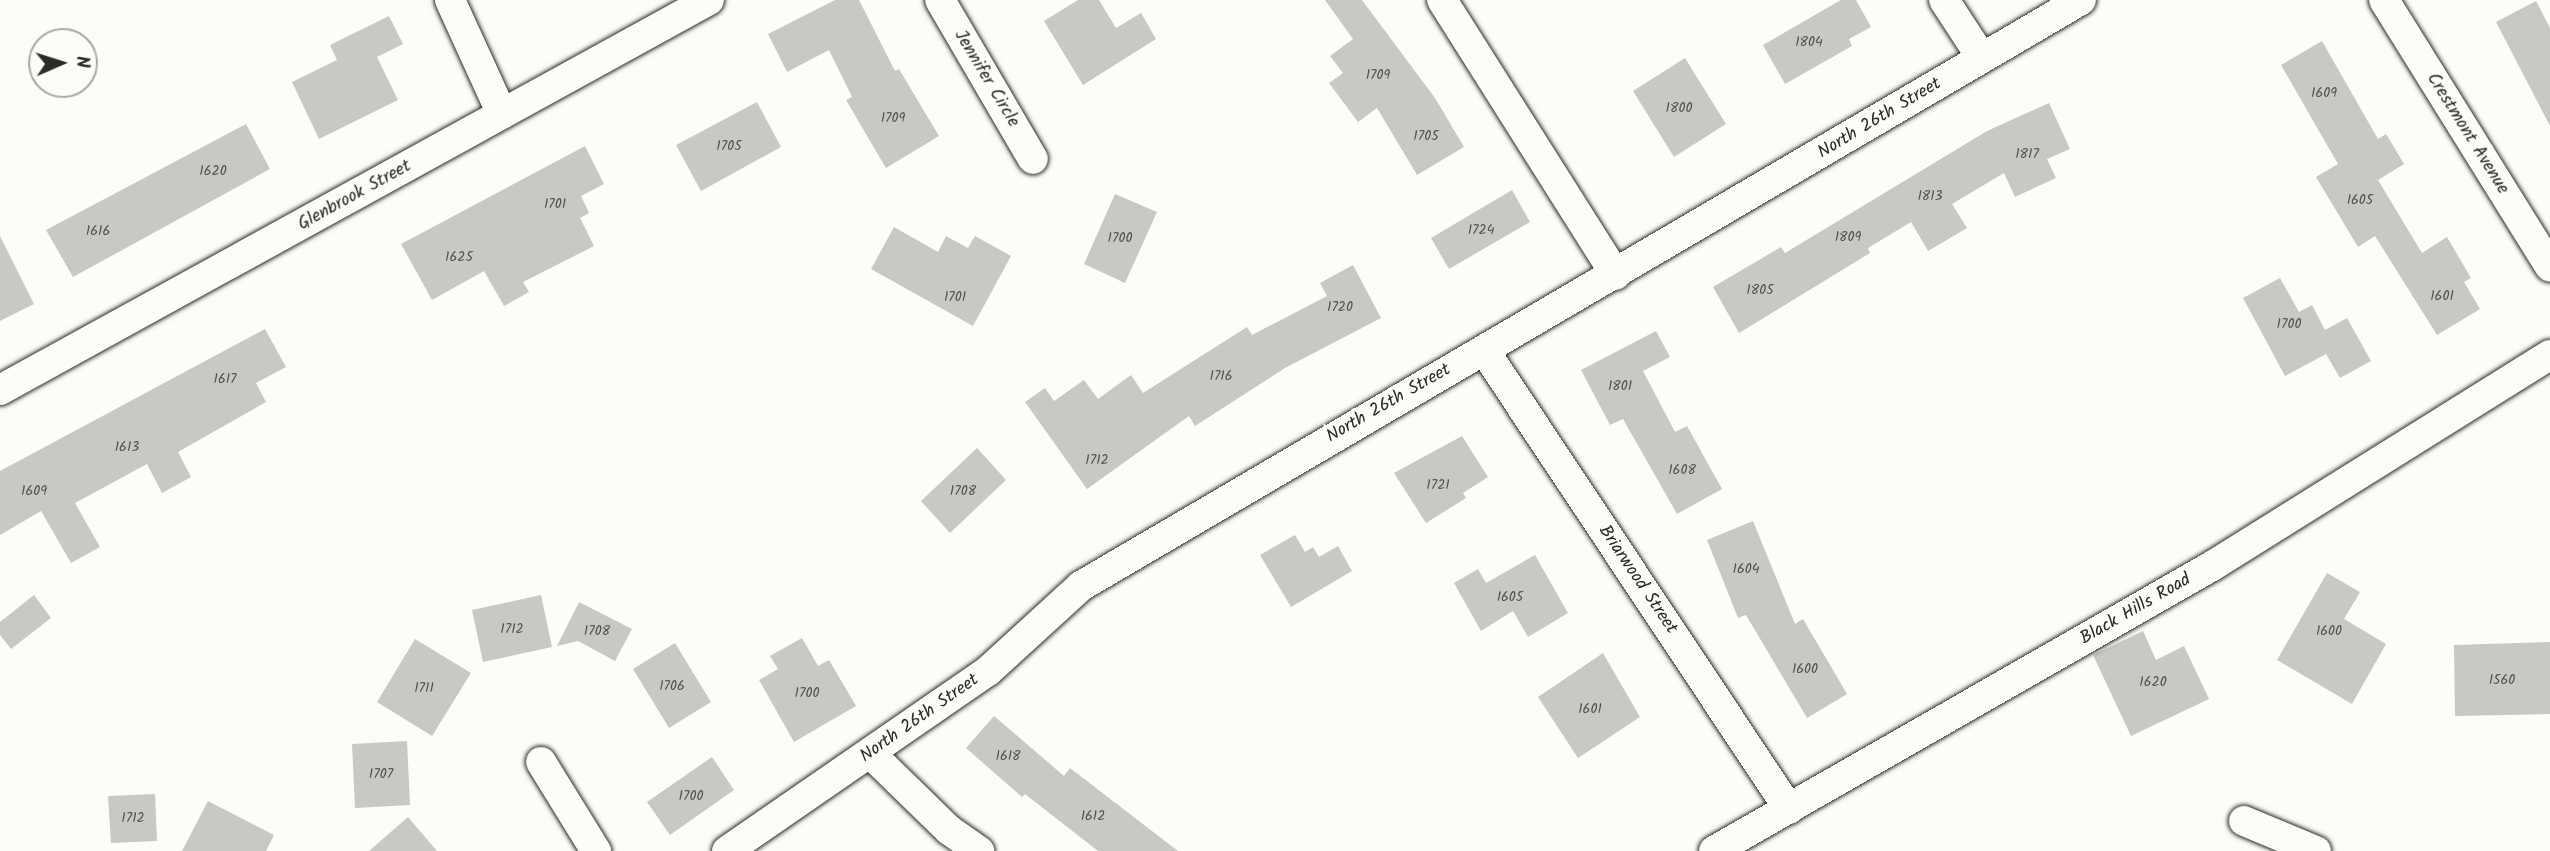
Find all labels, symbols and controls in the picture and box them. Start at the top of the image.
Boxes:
street label: Jennifer Circle [949,26,1023,132]
north arrow [28,28,98,98]
house number: 1804 [1795,34,1823,50]
text: N [67,55,97,69]
house number: 1709 [1366,67,1390,83]
street label: Crestmont Avenue [2421,69,2513,199]
street label: North 26th Street [1814,74,1946,164]
house number: 1609 [2311,85,2337,101]
house number: 1800 [1666,100,1692,116]
house number: 1709 [881,110,905,126]
house number: 1705 [1413,128,1439,144]
house number: 1705 [716,138,742,154]
house number: 1817 [2015,146,2039,162]
street label: Glenbrook Street [295,156,415,236]
house number: 1620 [199,163,227,179]
house number: 1813 [1917,188,1943,204]
house number: 1605 [2347,192,2373,208]
house number: 1701 [544,196,566,212]
house number: 1724 [1468,222,1494,238]
house number: 1616 [86,223,110,239]
house number: 1809 [1835,229,1861,245]
house number: 1700 [1108,230,1132,246]
house number: 1625 [445,249,473,265]
house number: 1805 [1746,282,1774,298]
house number: 1601 [2430,288,2454,304]
house number: 1701 [944,289,966,305]
house number: 1720 [1327,299,1353,315]
house number: 1700 [2277,316,2301,332]
street label: North 26th Street [1323,360,1455,448]
house number: 1716 [1209,368,1233,384]
house number: 1617 [213,371,237,387]
house number: 1801 [1608,378,1632,394]
house number: 1613 [115,439,139,455]
house number: 1712 [1085,452,1109,468]
house number: 1608 [1668,462,1696,478]
house number: 1721 [1426,477,1450,493]
house number: 1609 [21,483,47,499]
house number: 1708 [950,483,976,499]
street label: Briarwood Street [1593,522,1681,638]
house number: 1604 [1733,561,1759,577]
street label: Black Hills Road [2077,570,2195,650]
house number: 1605 [1497,589,1523,605]
house number: 1712 [500,621,524,637]
house number: 1708 [584,623,610,639]
house number: 1600 [2316,623,2342,639]
house number: 1600 [1792,661,1818,677]
street label: North 26th Street [856,670,984,768]
house number: 1560 [2489,672,2515,688]
house number: 1620 [2139,674,2167,690]
house number: 1706 [659,678,685,694]
house number: 1711 [414,680,434,696]
house number: 1700 [795,685,819,701]
house number: 1601 [1578,701,1602,717]
house number: 1618 [995,748,1021,764]
house number: 1707 [369,766,393,782]
house number: 1700 [679,788,703,804]
house number: 1612 [1081,808,1105,824]
house number: 1712 [121,810,145,826]

